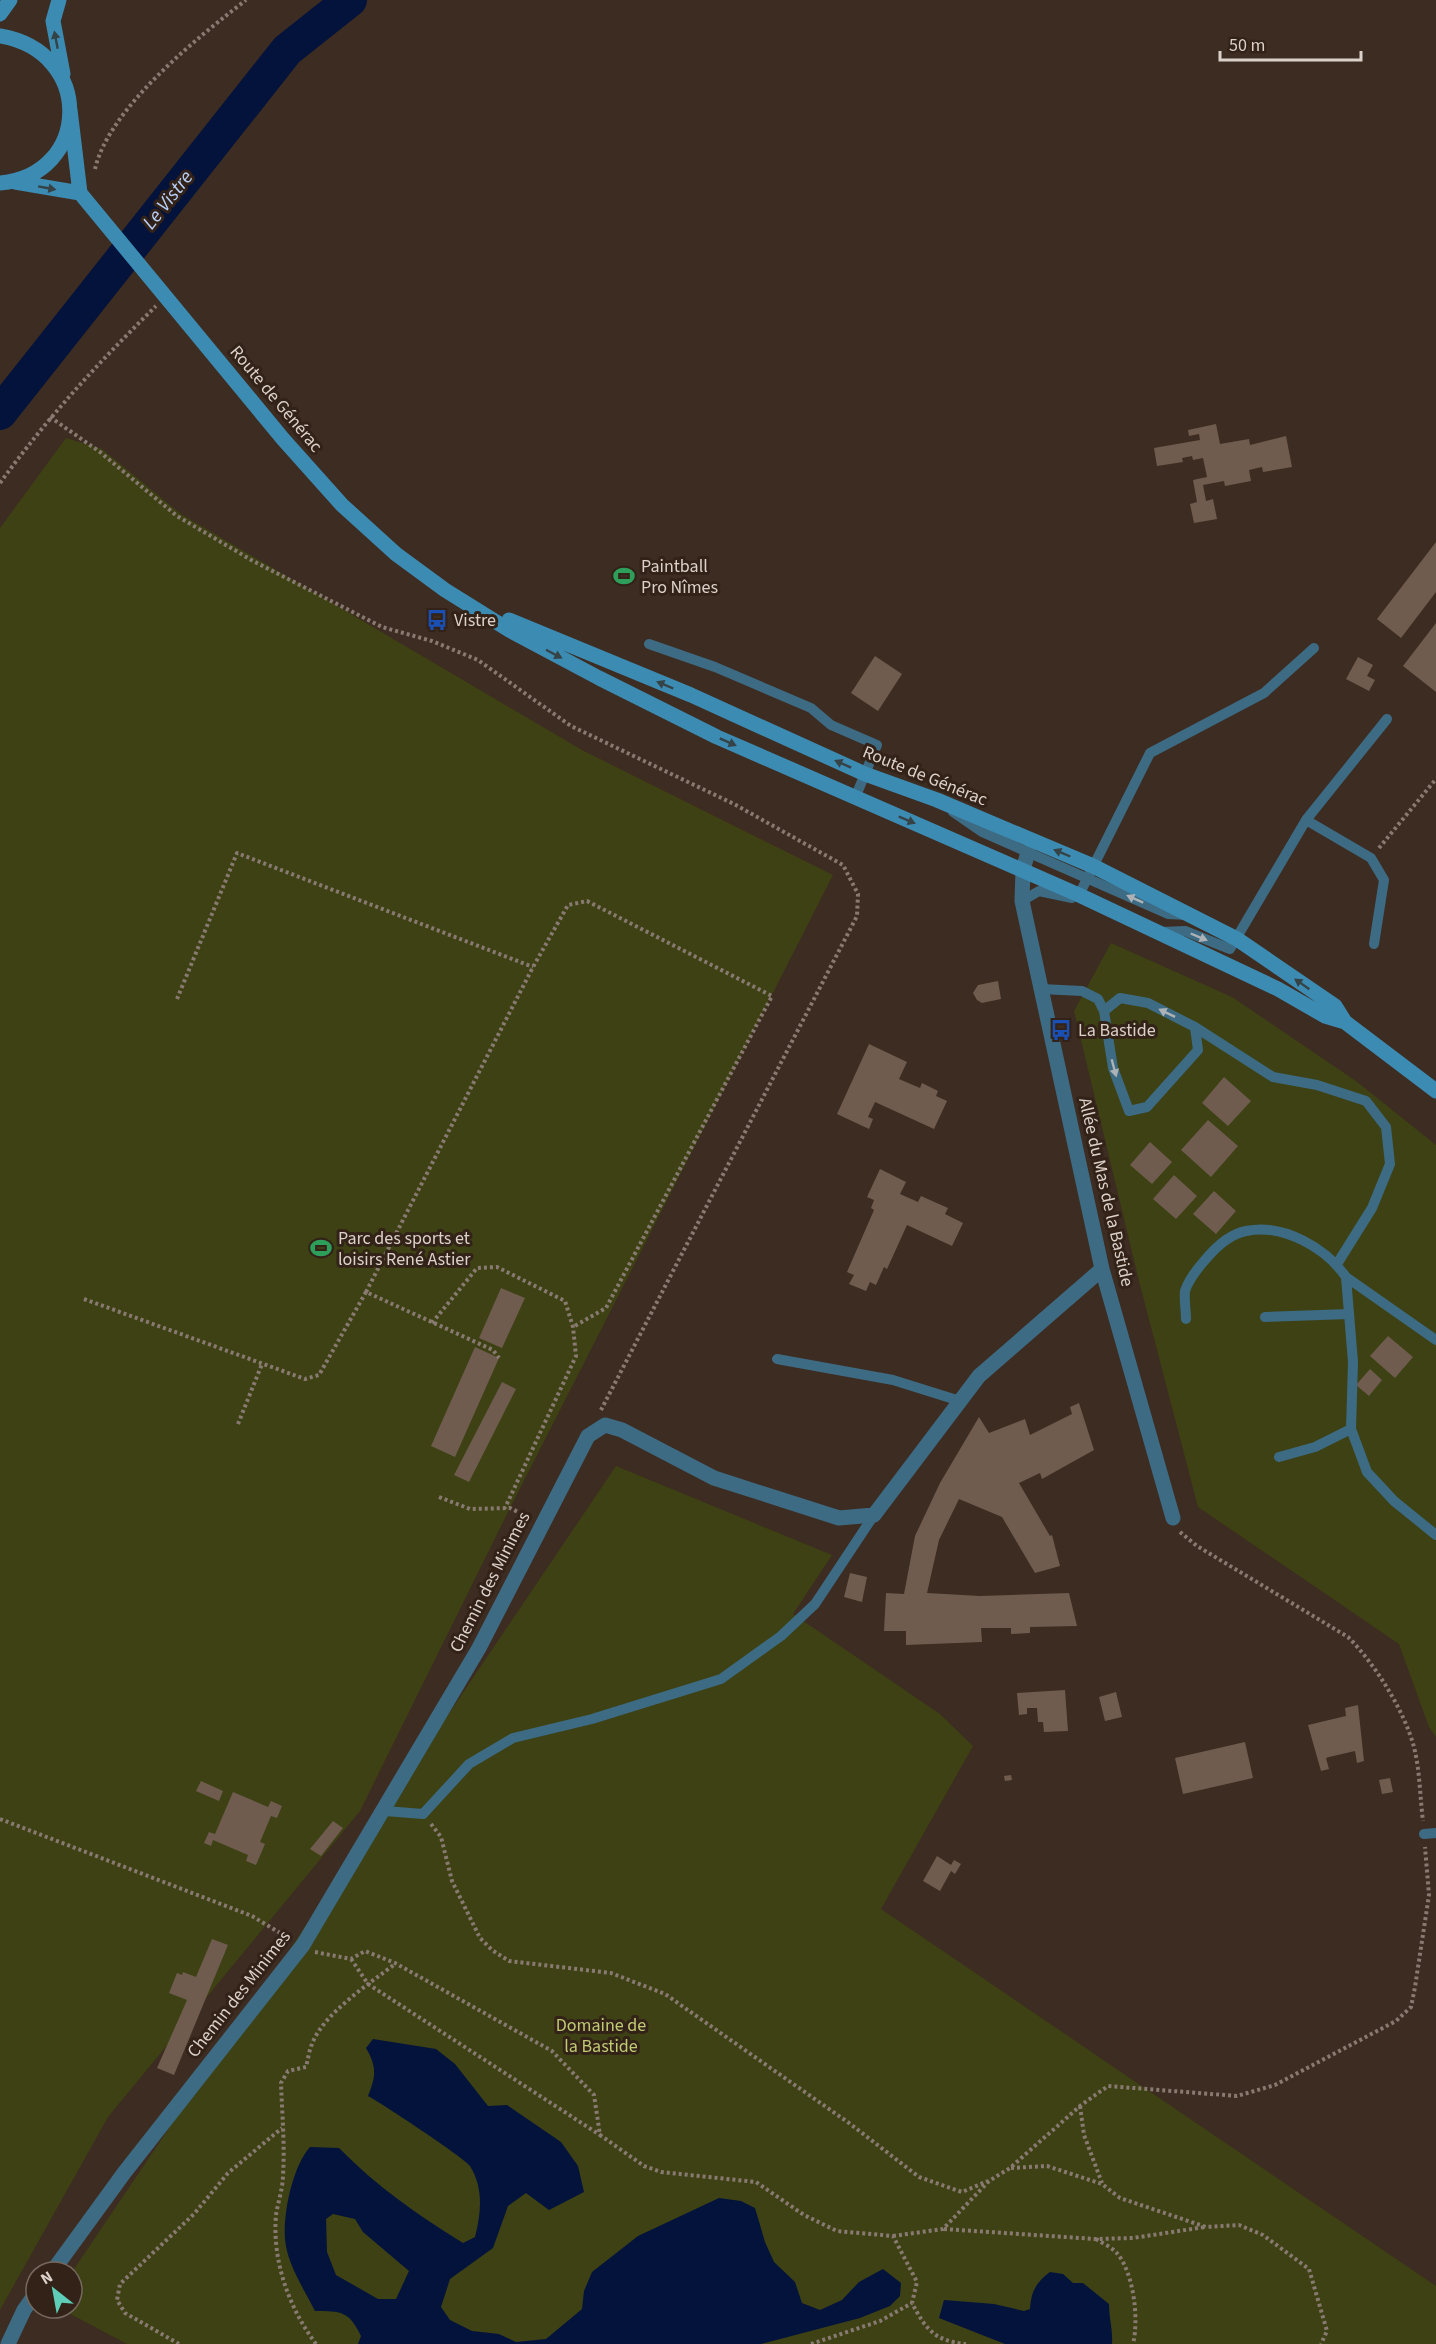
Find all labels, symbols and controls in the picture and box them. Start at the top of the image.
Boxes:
scale bar [1220,24,1361,62]
one-way arrow [52,30,61,49]
text: 50 m [1229,33,1265,58]
water label: Le Vistre [136,165,200,235]
one-way arrow [38,183,57,192]
street label: Route de Générac [224,340,328,458]
place label: Paintball Pro Nîmes [641,554,718,600]
sports icon: Paintball Pro Nîmes [612,564,636,588]
bus stop icon: Vistre [425,608,449,632]
place label: Vistre [454,608,496,633]
one-way arrow [546,649,563,659]
one-way arrow [655,680,673,690]
one-way arrow [720,737,738,747]
street label: Route de Générac [859,740,991,812]
one-way arrow [834,758,852,768]
one-way arrow [898,815,916,825]
one-way arrow [1052,848,1070,858]
one-way arrow [1126,895,1143,904]
one-way arrow [1191,932,1209,942]
one-way arrow [1295,978,1311,990]
one-way arrow [1159,1008,1176,1018]
bus stop icon: La Bastide [1049,1018,1073,1042]
place label: La Bastide [1078,1018,1156,1043]
one-way arrow [1109,1059,1119,1077]
street label: Allée du Mas de la Bastide [1072,1095,1140,1289]
place label: Parc des sports et loisirs René Astier [338,1226,471,1272]
sports icon: Parc des sports et loisirs René Astier [309,1236,333,1260]
street label: Chemin des Minimes [444,1507,536,1657]
street label: Chemin des Minimes [181,1925,297,2063]
park label: Domaine de la Bastide [556,2013,646,2059]
north arrow [24,2260,84,2320]
text: N [37,2266,57,2290]

